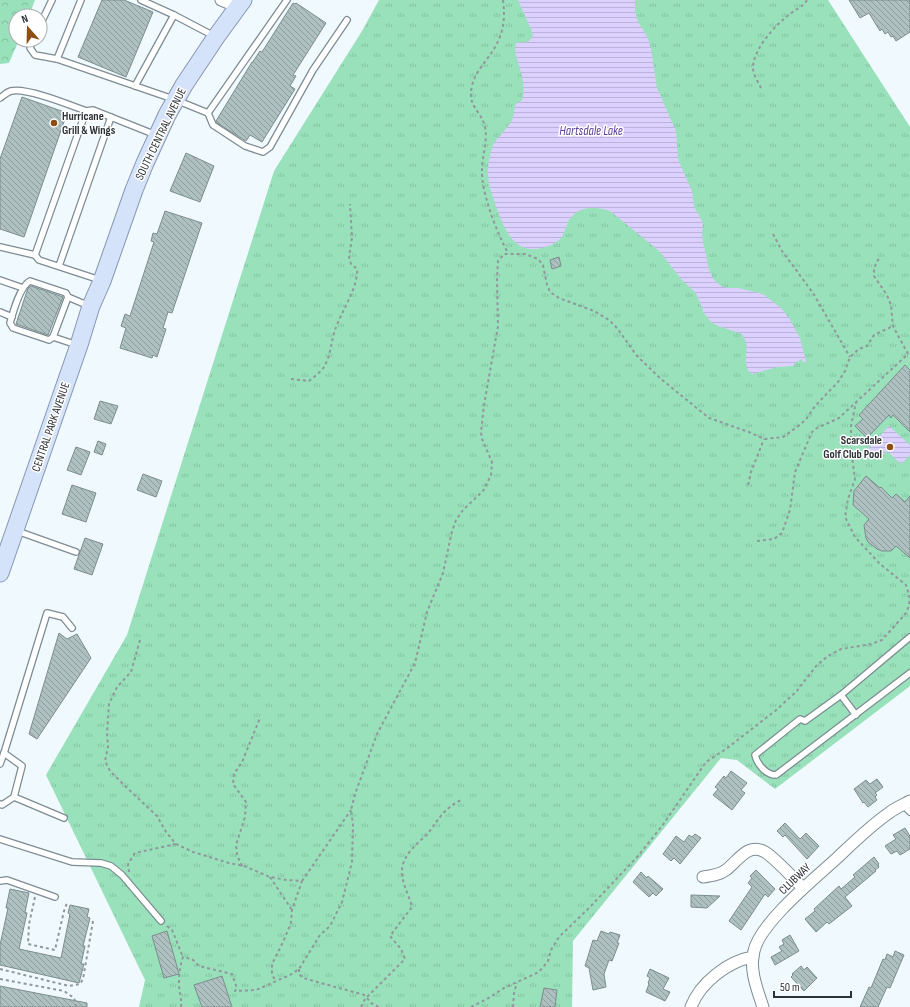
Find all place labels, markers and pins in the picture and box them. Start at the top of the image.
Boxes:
place label: Hurricane Grill & Wings [62,109,116,138]
marker: Hurricane Grill & Wings [49,118,59,128]
place label: Scarsdale Golf Club Pool [823,433,882,462]
marker: Scarsdale Golf Club Pool [885,442,895,452]

